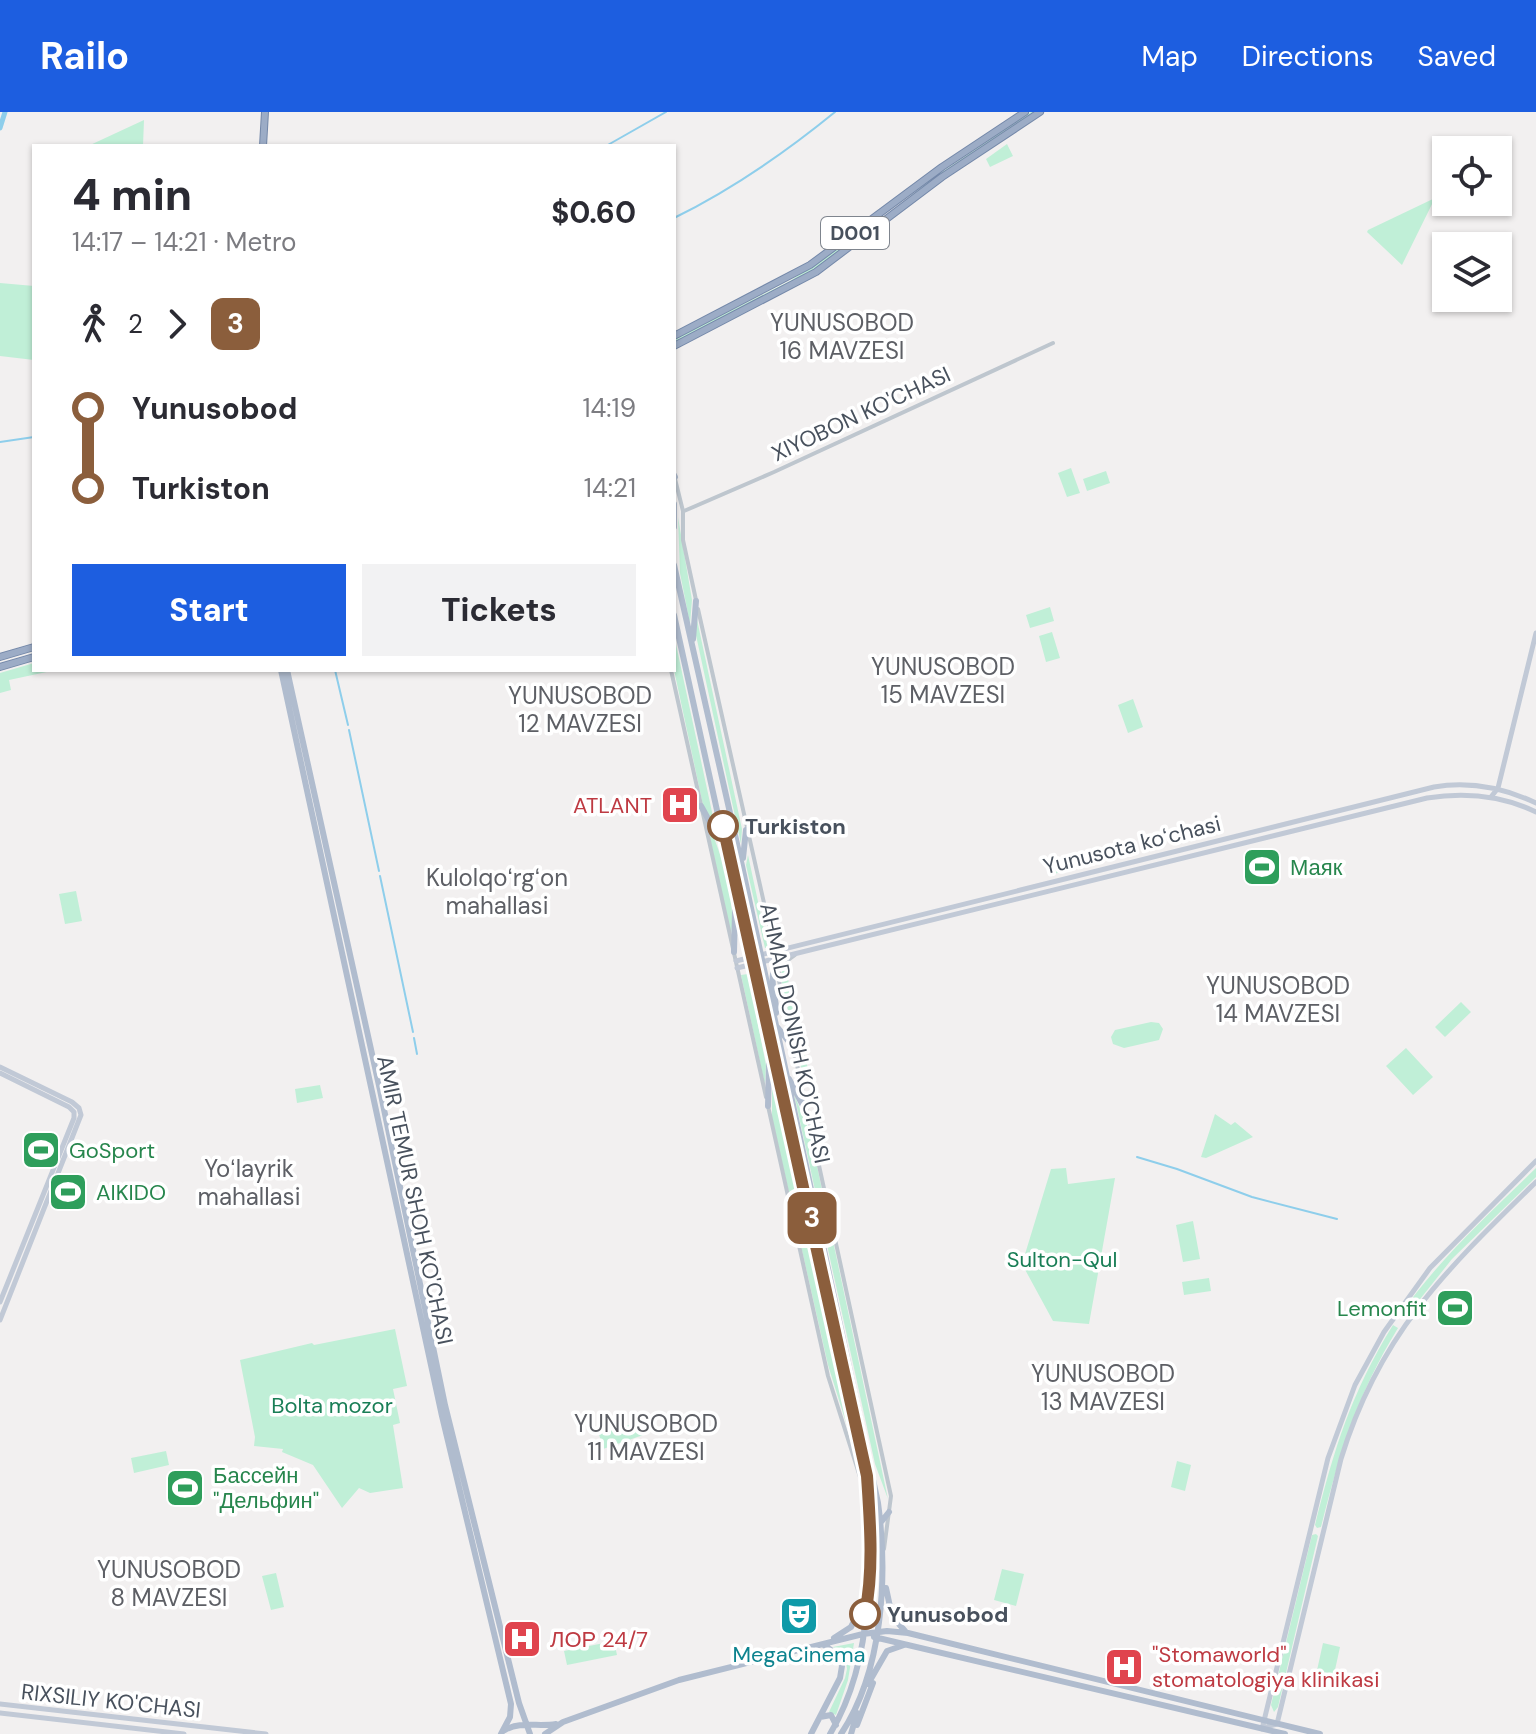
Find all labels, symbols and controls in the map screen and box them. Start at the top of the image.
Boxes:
text: Railo [40,31,129,81]
text: Map [1141,38,1198,75]
text: Directions [1242,38,1374,75]
text: Saved [1418,38,1496,75]
map controls [1432,136,1512,312]
button: locate [1432,136,1512,216]
text: 4 min [72,166,192,224]
text: $0.60 [551,193,636,232]
road number: D001 [821,217,889,249]
text: 14:17 – 14:21 · Metro [72,225,297,259]
button: layers [1432,232,1512,312]
icon: walk [72,302,116,346]
icon: forward [155,302,199,346]
text: 3 [227,305,244,342]
text: 2 [128,307,143,341]
district label: YUNUSOBOD 16 MAVZESI [770,307,914,366]
street label: XIYOBON KO'CHASI [767,360,955,468]
text: Yunusobod [132,389,298,428]
text: 14:19 [582,391,636,425]
text: Turkiston [132,469,270,508]
text: 14:21 [584,471,636,505]
button: Start [72,564,346,656]
button: Tickets [362,564,636,656]
district label: YUNUSOBOD 15 MAVZESI [871,651,1015,710]
district label: YUNUSOBOD 12 MAVZESI [508,680,652,739]
hospital icon: ATLANT [659,784,701,826]
place label: ATLANT [573,791,652,820]
street label: Yunusota koʻchasi [1040,809,1224,881]
marker: Turkiston [708,811,738,841]
place label: Turkiston [745,812,846,841]
sports icon: Маяк [1241,846,1283,888]
place label: Маяк [1290,853,1343,882]
district label: Kulolqoʻrgʻon mahallasi [426,862,568,921]
street label: AHMAD DONISH KO'CHASI [753,900,837,1166]
district label: YUNUSOBOD 14 MAVZESI [1206,970,1350,1029]
street label: AMIR TEMUR SHOH KO'CHASI [370,1053,460,1347]
sports icon: GoSport [20,1129,62,1171]
place label: GoSport [69,1136,155,1165]
district label: Yoʻlayrik mahallasi [198,1153,300,1212]
sports icon: AIKIDO [47,1171,89,1213]
place label: AIKIDO [96,1178,166,1207]
line badge: 3 [786,1192,838,1244]
text: 3 [804,1199,820,1236]
park label: Sulton-Qul [1007,1245,1117,1274]
sports icon: Lemonfit [1434,1287,1476,1329]
place label: Lemonfit [1337,1294,1427,1323]
district label: YUNUSOBOD 13 MAVZESI [1031,1358,1175,1417]
park label: Bolta mozor [271,1391,393,1420]
district label: YUNUSOBOD 11 MAVZESI [574,1408,718,1467]
place label: Бассейн "Дельфин" [213,1461,319,1515]
sports icon: Бассейн "Дельфин" [164,1467,206,1509]
district label: YUNUSOBOD 8 MAVZESI [97,1554,241,1613]
theatre icon: MegaCinema [778,1595,820,1637]
marker: Yunusobod [850,1599,880,1629]
place label: Yunusobod [887,1600,1008,1629]
hospital icon: ЛОР 24/7 [501,1618,543,1660]
place label: ЛОР 24/7 [550,1625,648,1654]
place label: MegaCinema [733,1640,865,1669]
place label: "Stomaworld" stomatologiya klinikasi [1152,1640,1379,1694]
hospital icon: "Stomaworld" stomatologiya klinikasi [1103,1646,1145,1688]
street label: RIXSILIY KO'CHASI [20,1677,202,1725]

